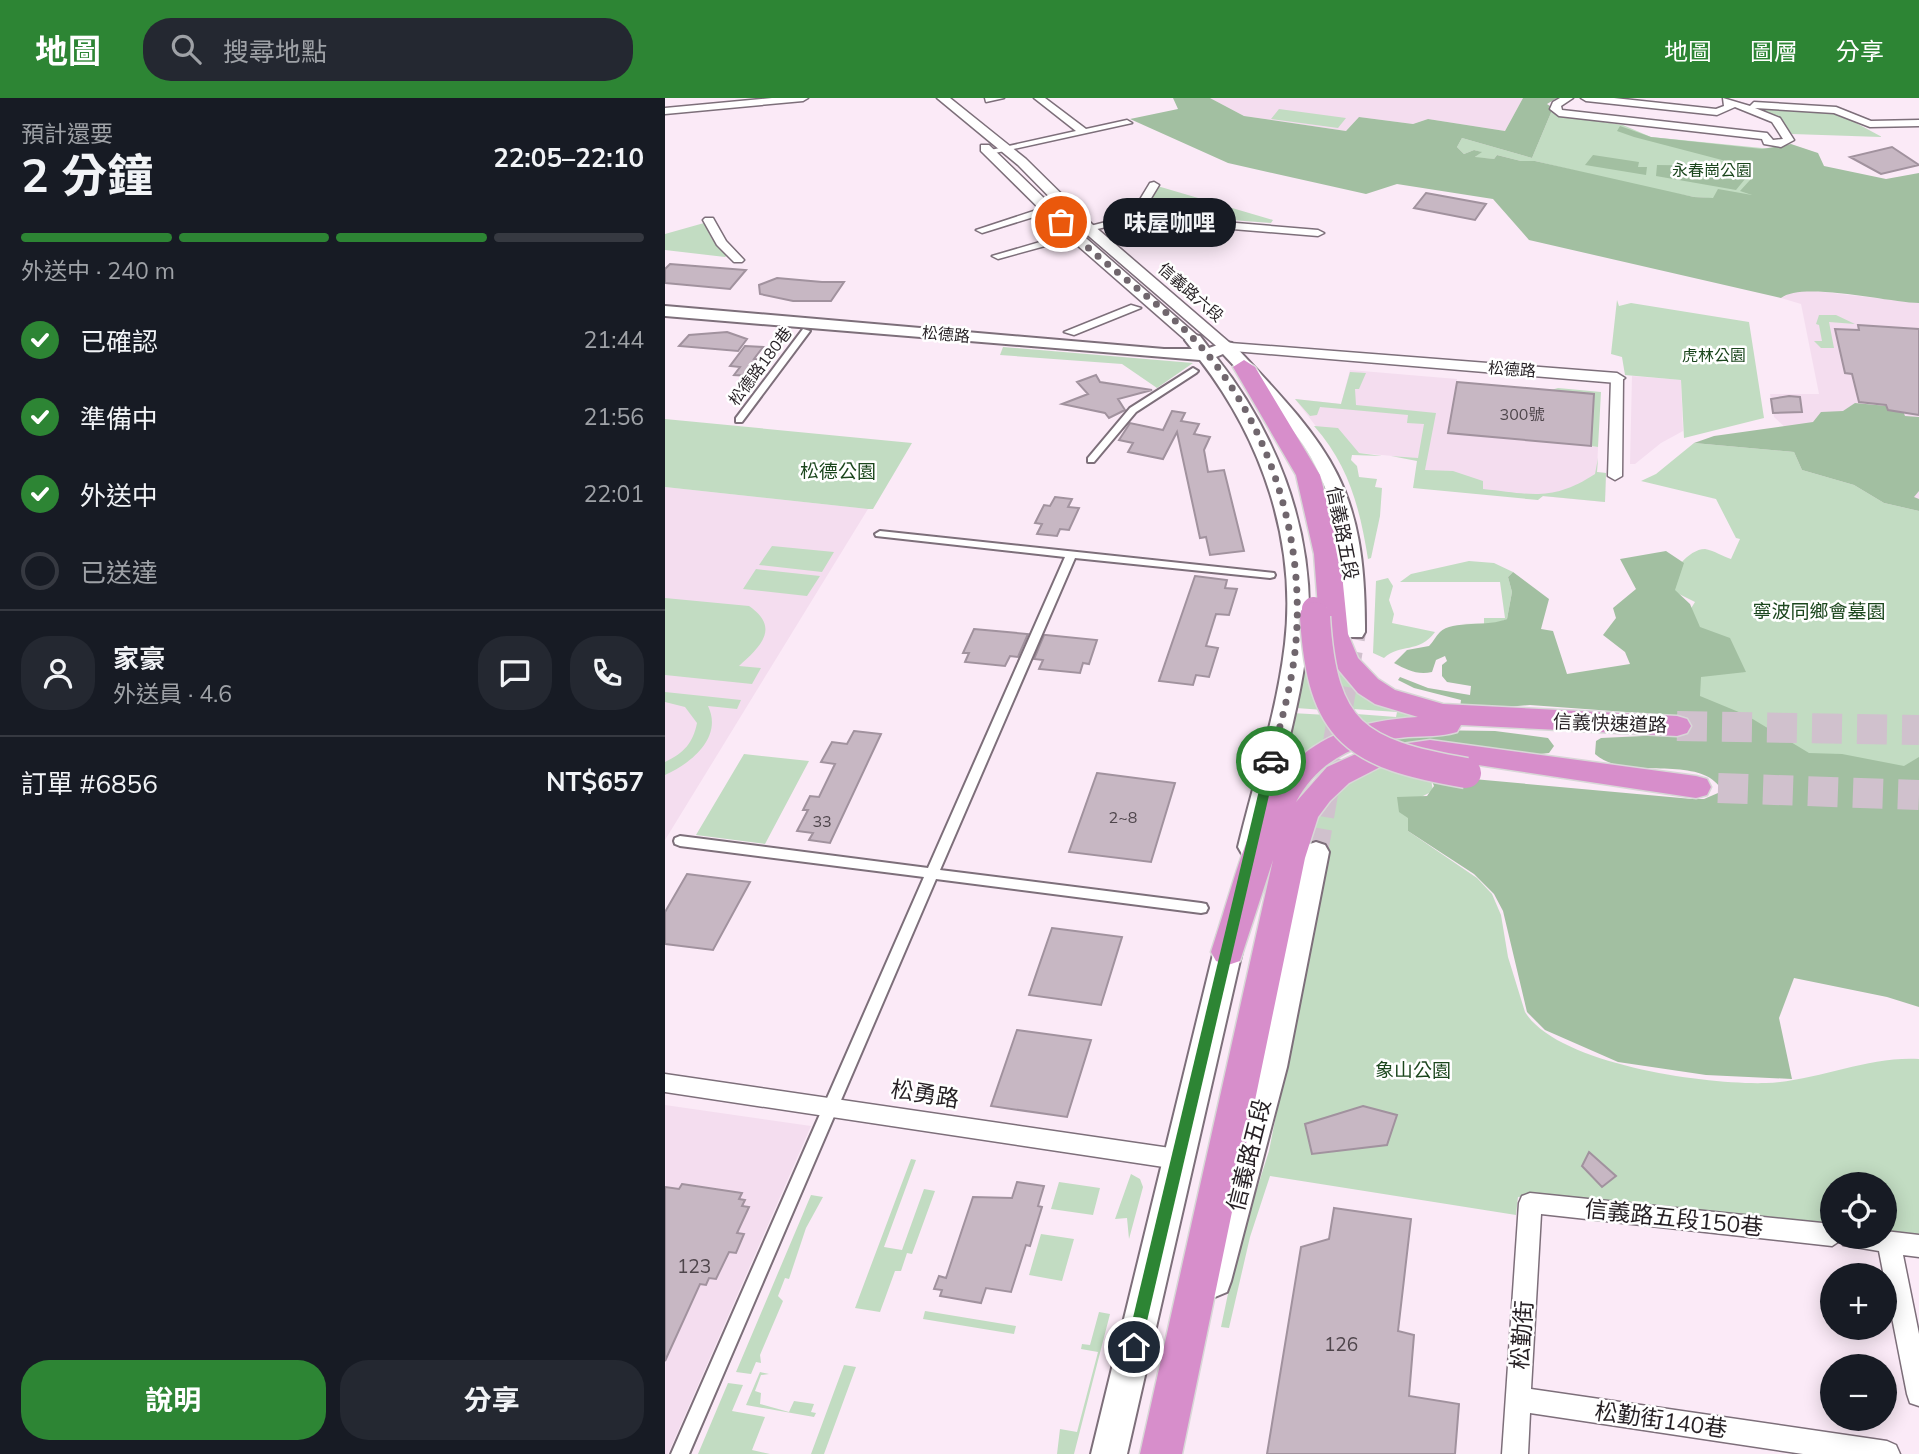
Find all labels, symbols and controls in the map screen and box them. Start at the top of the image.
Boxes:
search box [143,18,633,81]
text: 地圖 [35,30,101,71]
icon: search [167,30,205,68]
text: 搜尋地點 [223,35,327,68]
text: 地圖 [1664,36,1712,66]
text: 圖層 [1750,36,1798,66]
text: 分享 [1836,36,1884,66]
text: 預計還要 [21,119,113,148]
text: 22:05–22:10 [493,141,644,174]
text: 2 分鐘 [21,146,153,204]
park label: 永春崗公園 [1672,160,1752,180]
pin [1031,192,1091,252]
callout: 味屋咖哩 [1103,198,1236,246]
icon: bag [1042,203,1080,241]
text: 味屋咖哩 [1124,208,1216,237]
text: 外送中 · 240 m [21,256,175,285]
street label: 信義路六段 [1154,258,1228,326]
icon: check [21,321,59,359]
street label: 松德路 [921,322,971,346]
street label: 松德路180巷 [724,323,796,409]
text: 已確認 [80,325,158,358]
text: 21:44 [584,325,644,354]
park label: 虎林公園 [1682,345,1746,365]
street label: 松德路 [1487,357,1537,381]
icon: check [21,398,59,436]
text: 準備中 [80,402,158,435]
text: 21:56 [584,402,644,431]
house number: 300號 [1500,404,1544,424]
park label: 松德公園 [800,459,876,483]
icon: check [21,475,59,513]
text: 外送中 [80,479,158,512]
text: 22:01 [584,479,644,508]
street label: 信義路五段 [1322,484,1364,582]
text: 已送達 [80,556,158,589]
park label: 寧波同鄉會墓園 [1752,599,1886,623]
button: person [21,636,95,710]
button: chat [478,636,552,710]
button: phone [570,636,644,710]
text: 家豪 [113,642,165,675]
text: 外送員 · 4.6 [113,679,232,708]
street label: 信義快速道路 [1553,709,1667,737]
courier [1236,726,1306,796]
icon: car [1252,742,1290,780]
text: NT$657 [546,765,644,798]
text: 訂單 #6856 [21,767,158,800]
house number: 2~8 [1109,807,1137,827]
house number: 33 [812,811,832,831]
park label: 象山公園 [1375,1058,1451,1082]
street label: 松勇路 [889,1074,961,1113]
street label: 信義路五段 [1221,1096,1276,1214]
map controls [1820,1172,1897,1431]
button: locate [1820,1172,1897,1249]
street label: 信義路五段150巷 [1583,1194,1765,1241]
house number: 123 [677,1254,711,1278]
button: + [1820,1263,1897,1340]
street label: 松勤街 [1505,1300,1538,1370]
pin [1104,1317,1164,1377]
icon: home [1115,1328,1153,1366]
house number: 126 [1324,1332,1358,1356]
button: − [1820,1354,1897,1431]
button: 說明 [21,1360,326,1440]
button: 分享 [340,1360,644,1440]
street label: 松勤街140巷 [1593,1396,1729,1443]

